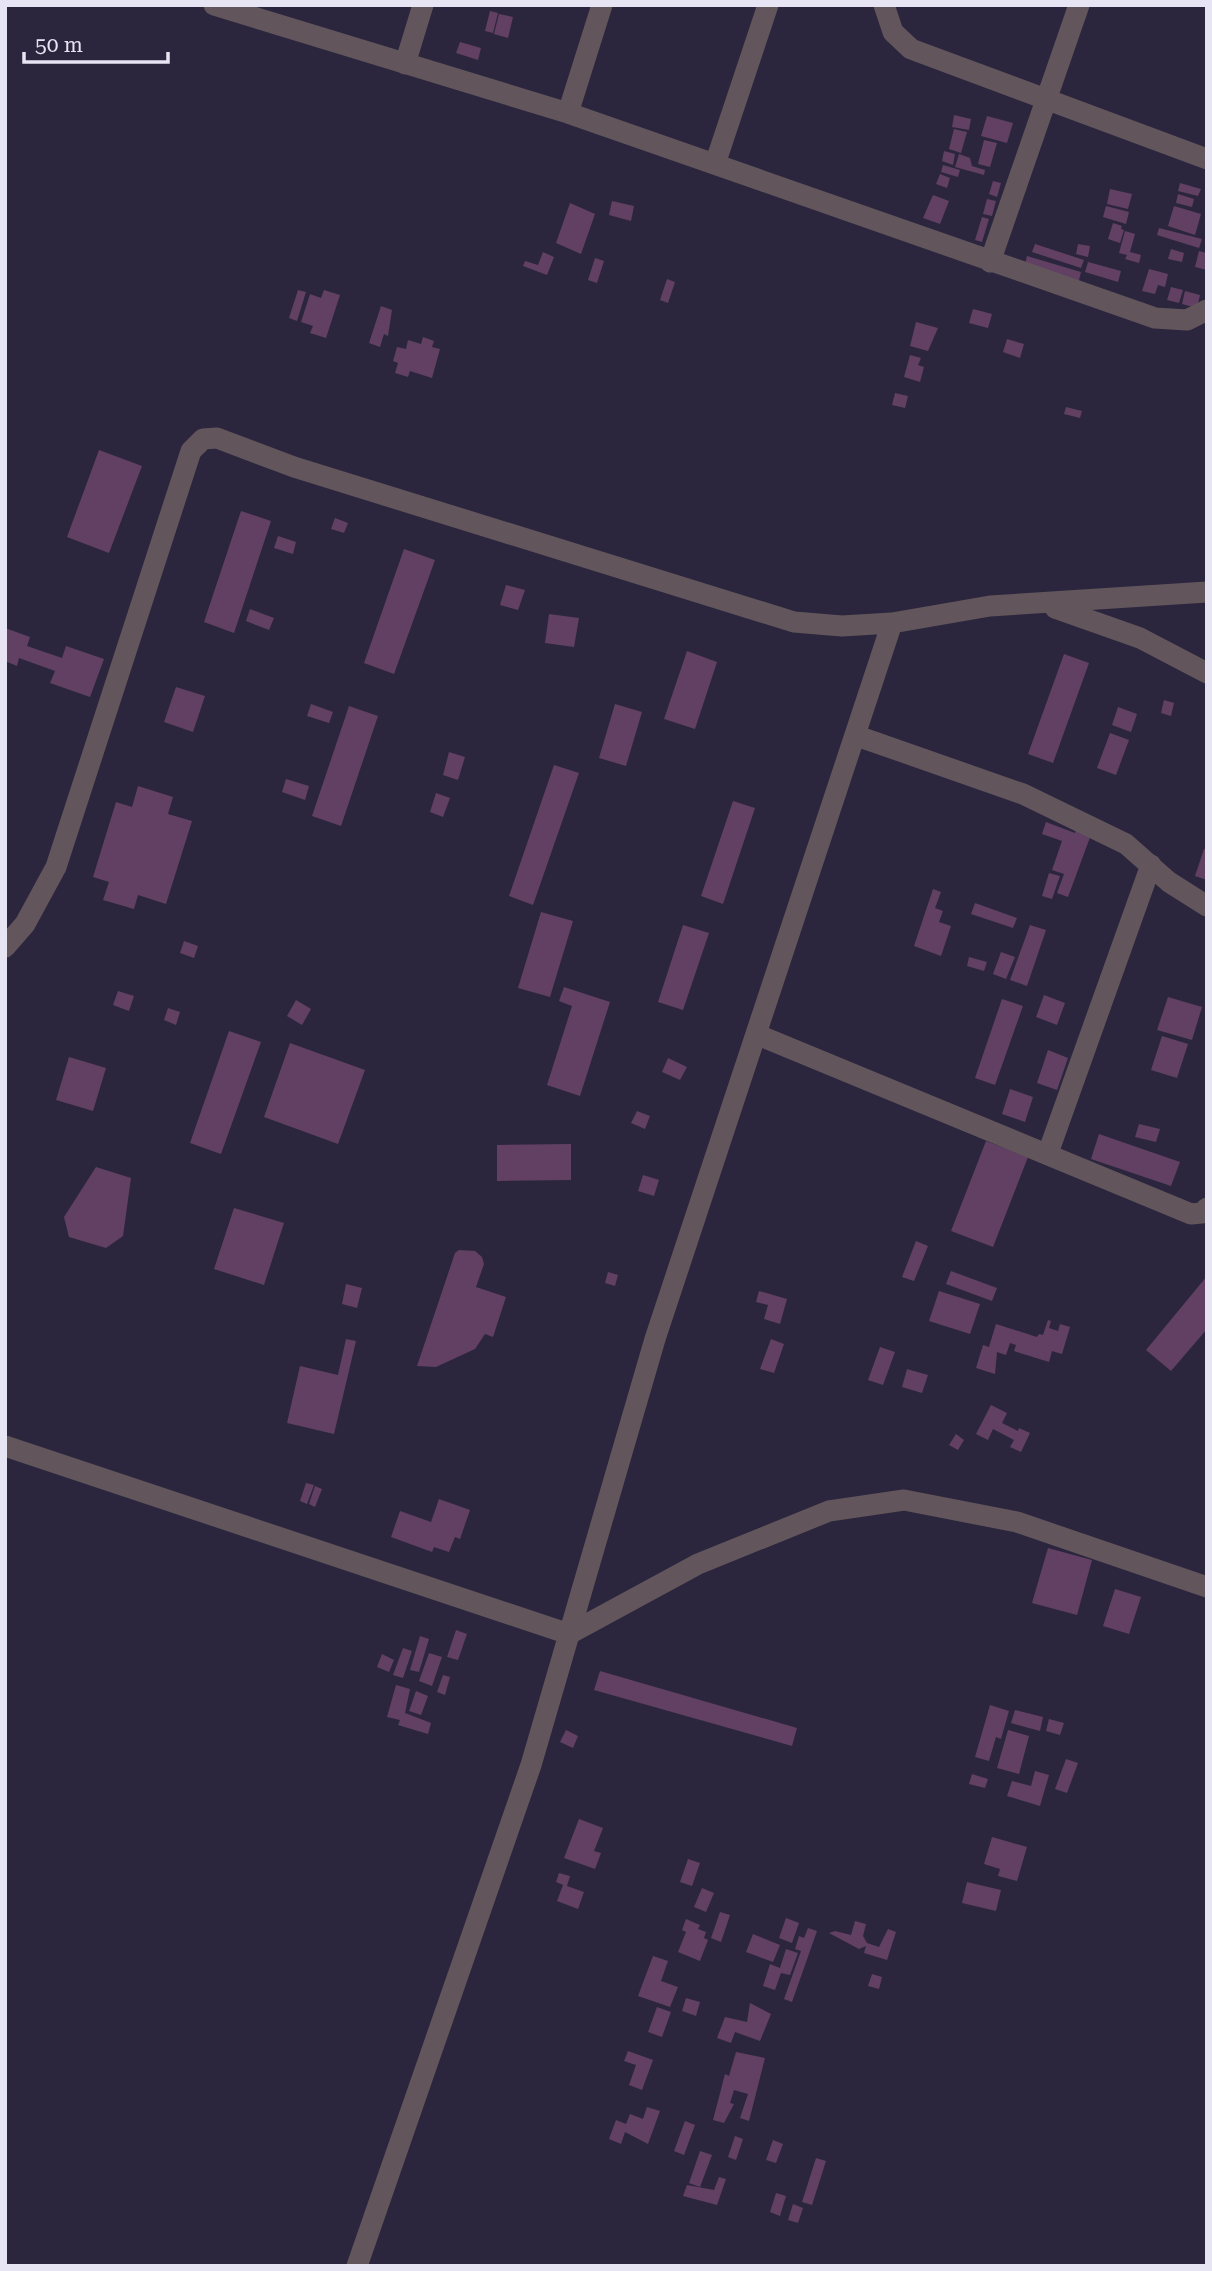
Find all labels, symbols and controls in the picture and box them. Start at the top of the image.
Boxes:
scale bar [24,21,168,65]
text: 50 m [35,33,83,57]

